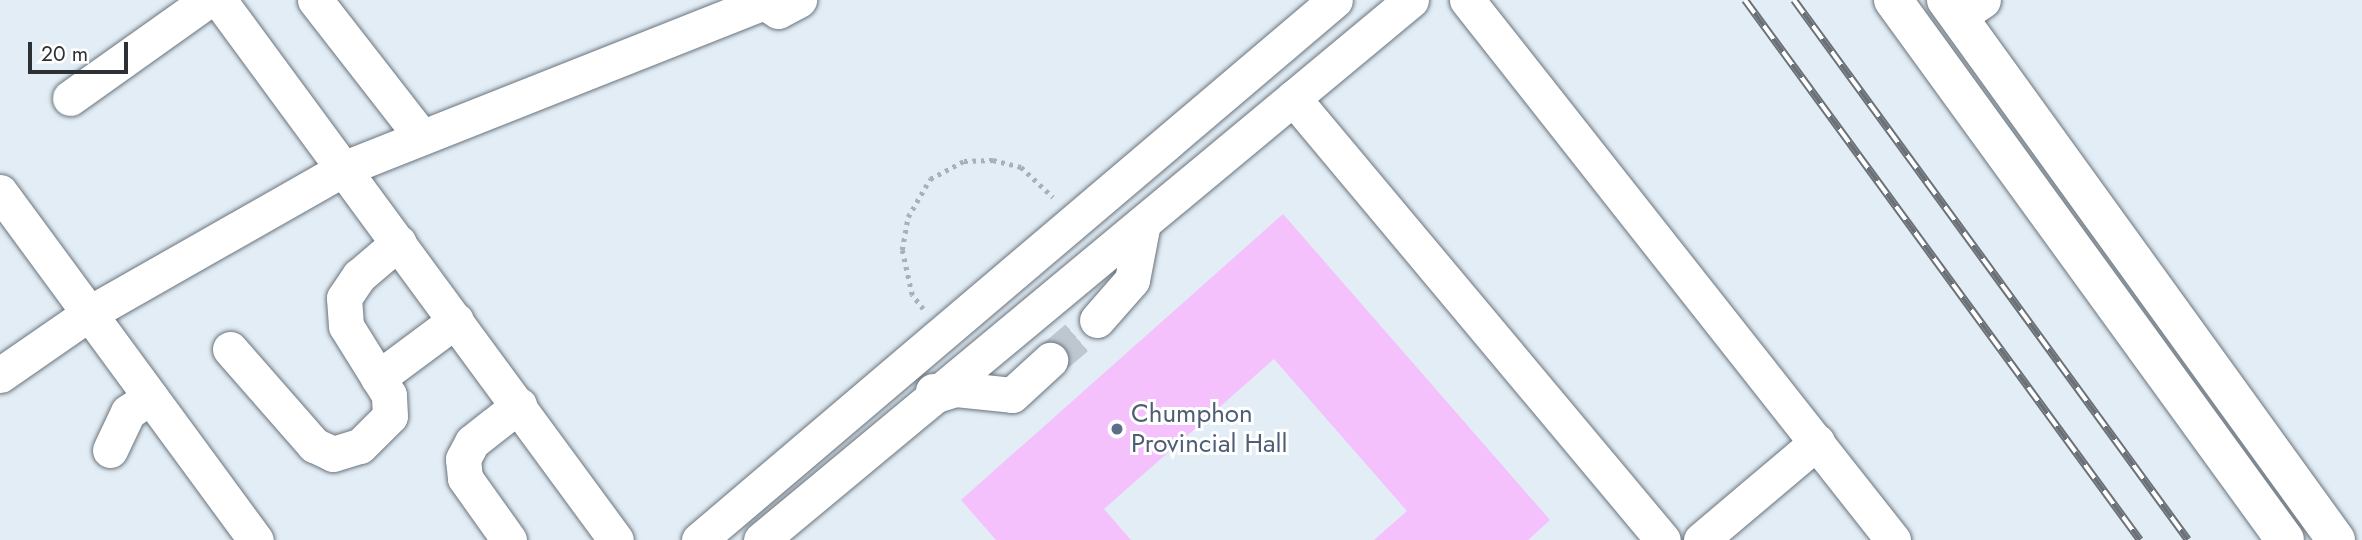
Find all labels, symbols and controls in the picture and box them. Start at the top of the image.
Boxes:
scale bar [32,28,131,72]
text: 20 m [41,39,88,69]
place label: Chumphon Provincial Hall [1131,398,1287,460]
marker: Chumphon Provincial Hall [1109,421,1125,437]

